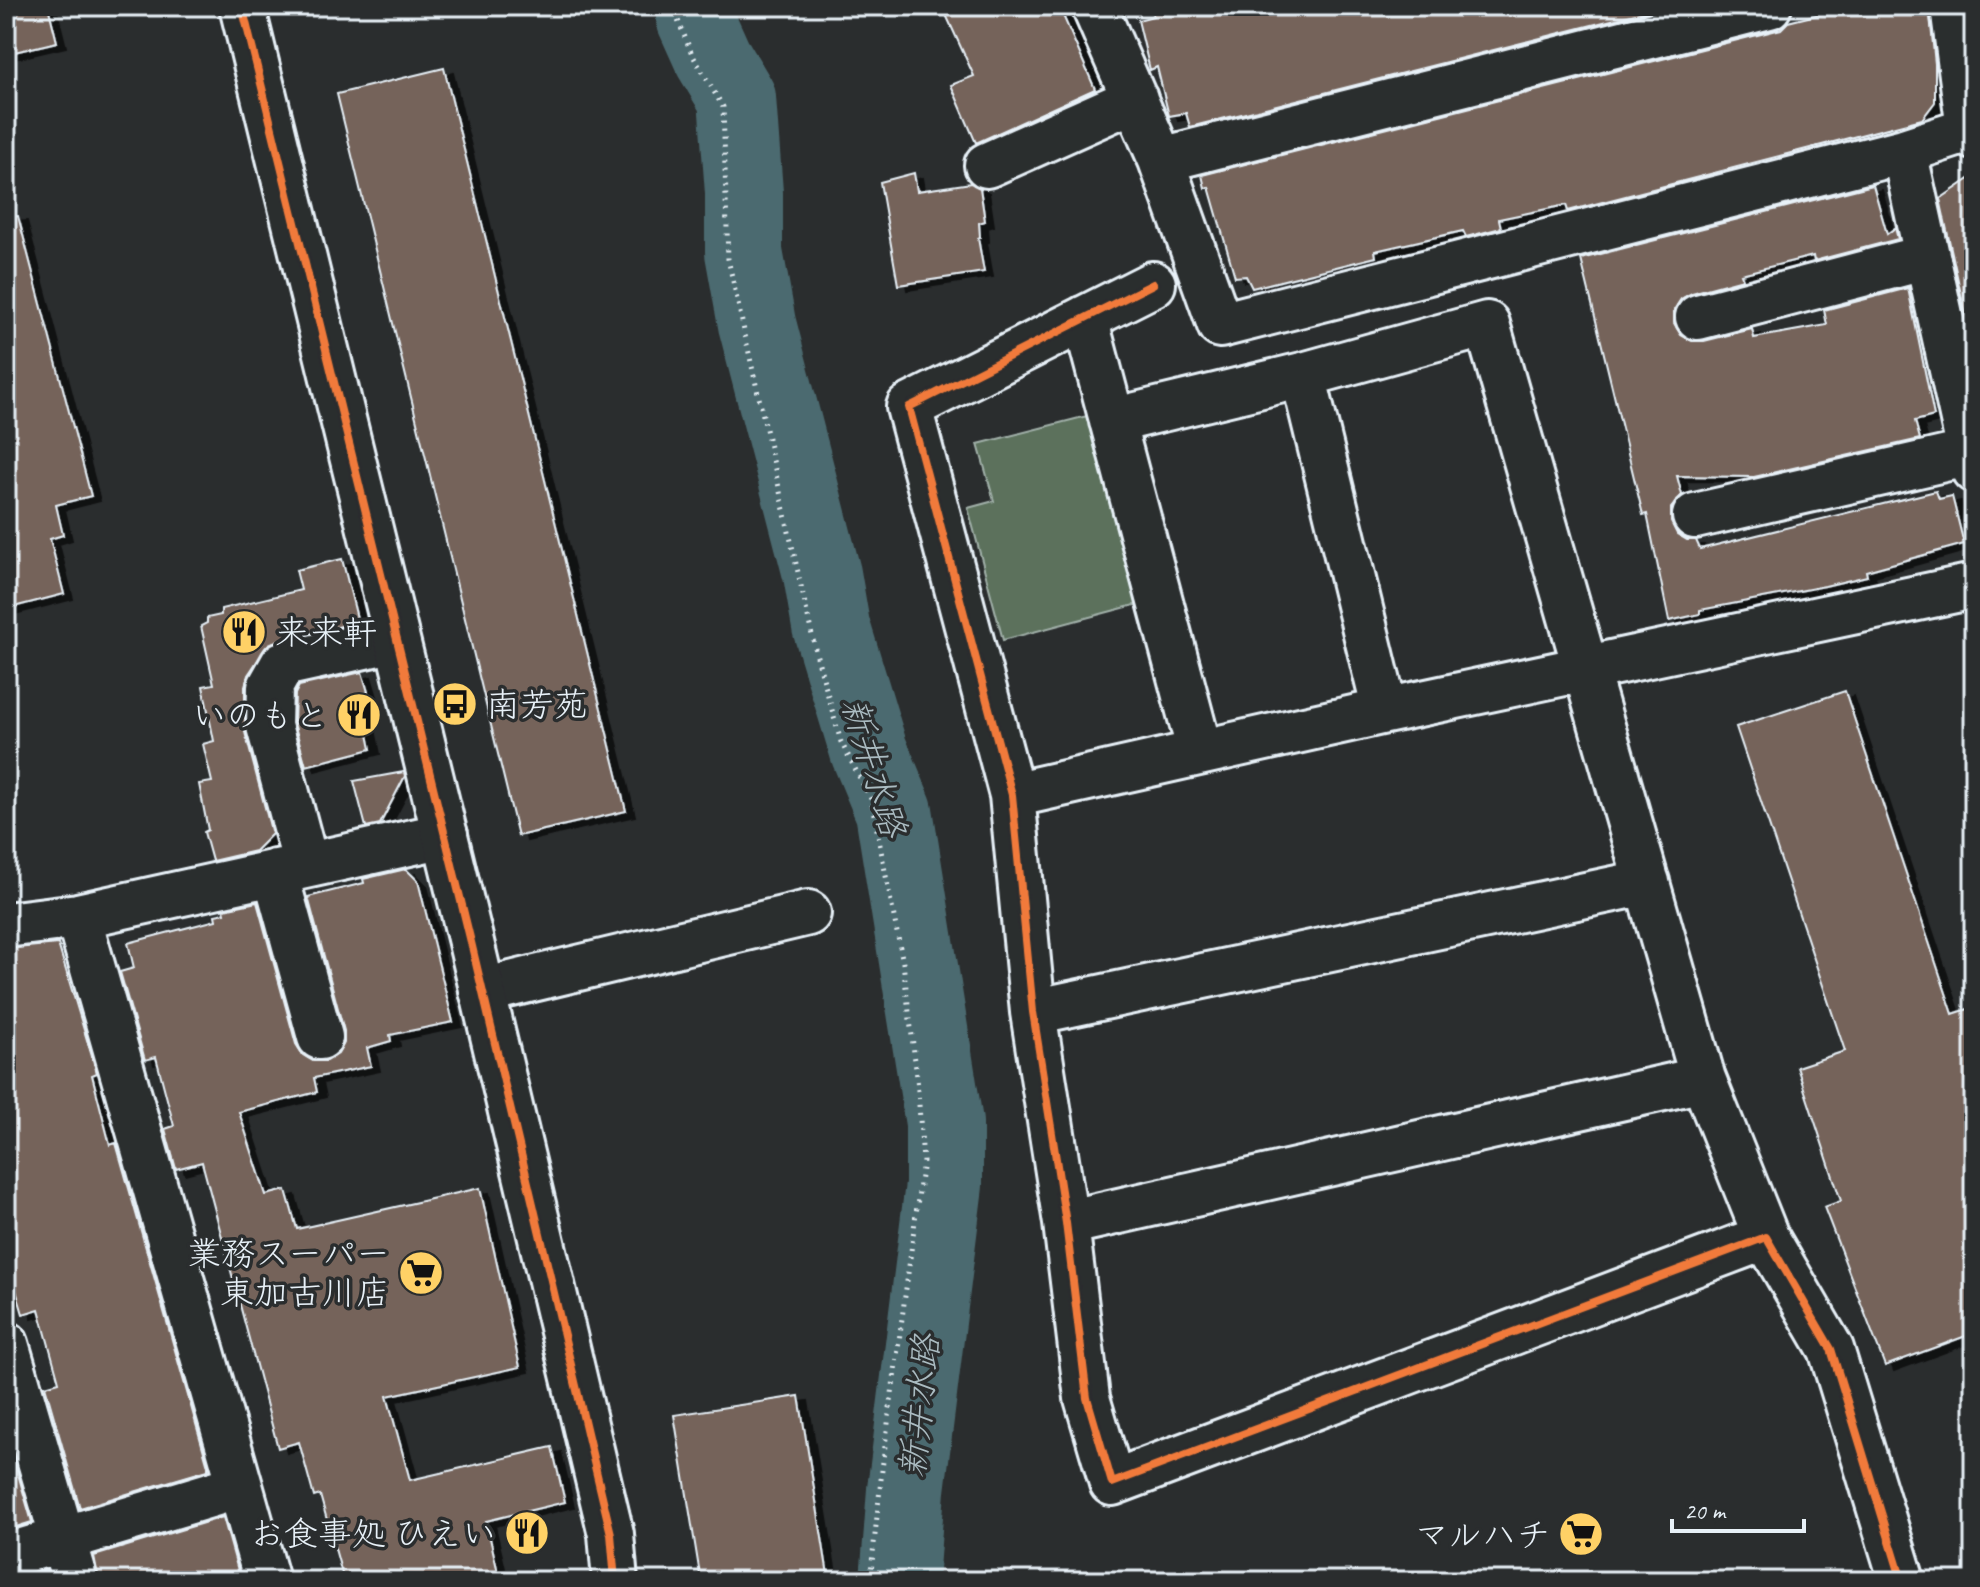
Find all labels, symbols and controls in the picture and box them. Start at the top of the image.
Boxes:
restaurant icon: 来来軒 [220,608,268,656]
place label: 来来軒 [275,611,377,654]
bus stop icon: 南芳苑 [431,680,479,728]
place label: 南芳苑 [486,683,588,726]
restaurant icon: いのもと [335,691,383,739]
water label: 新井水路 [831,691,918,844]
place label: いのもと [192,694,328,737]
place label: 業務スーパー 東加古川店 [187,1232,390,1314]
supermarket icon: 業務スーパー 東加古川店 [397,1249,445,1297]
water label: 新井水路 [889,1330,950,1480]
scale bar [1672,1483,1804,1533]
text: 20 m [1684,1496,1727,1526]
restaurant icon: お食事処 ひえい [503,1509,551,1557]
supermarket icon: マルハチ [1557,1510,1605,1558]
place label: お食事処 ひえい [250,1512,496,1555]
place label: マルハチ [1415,1513,1550,1556]

